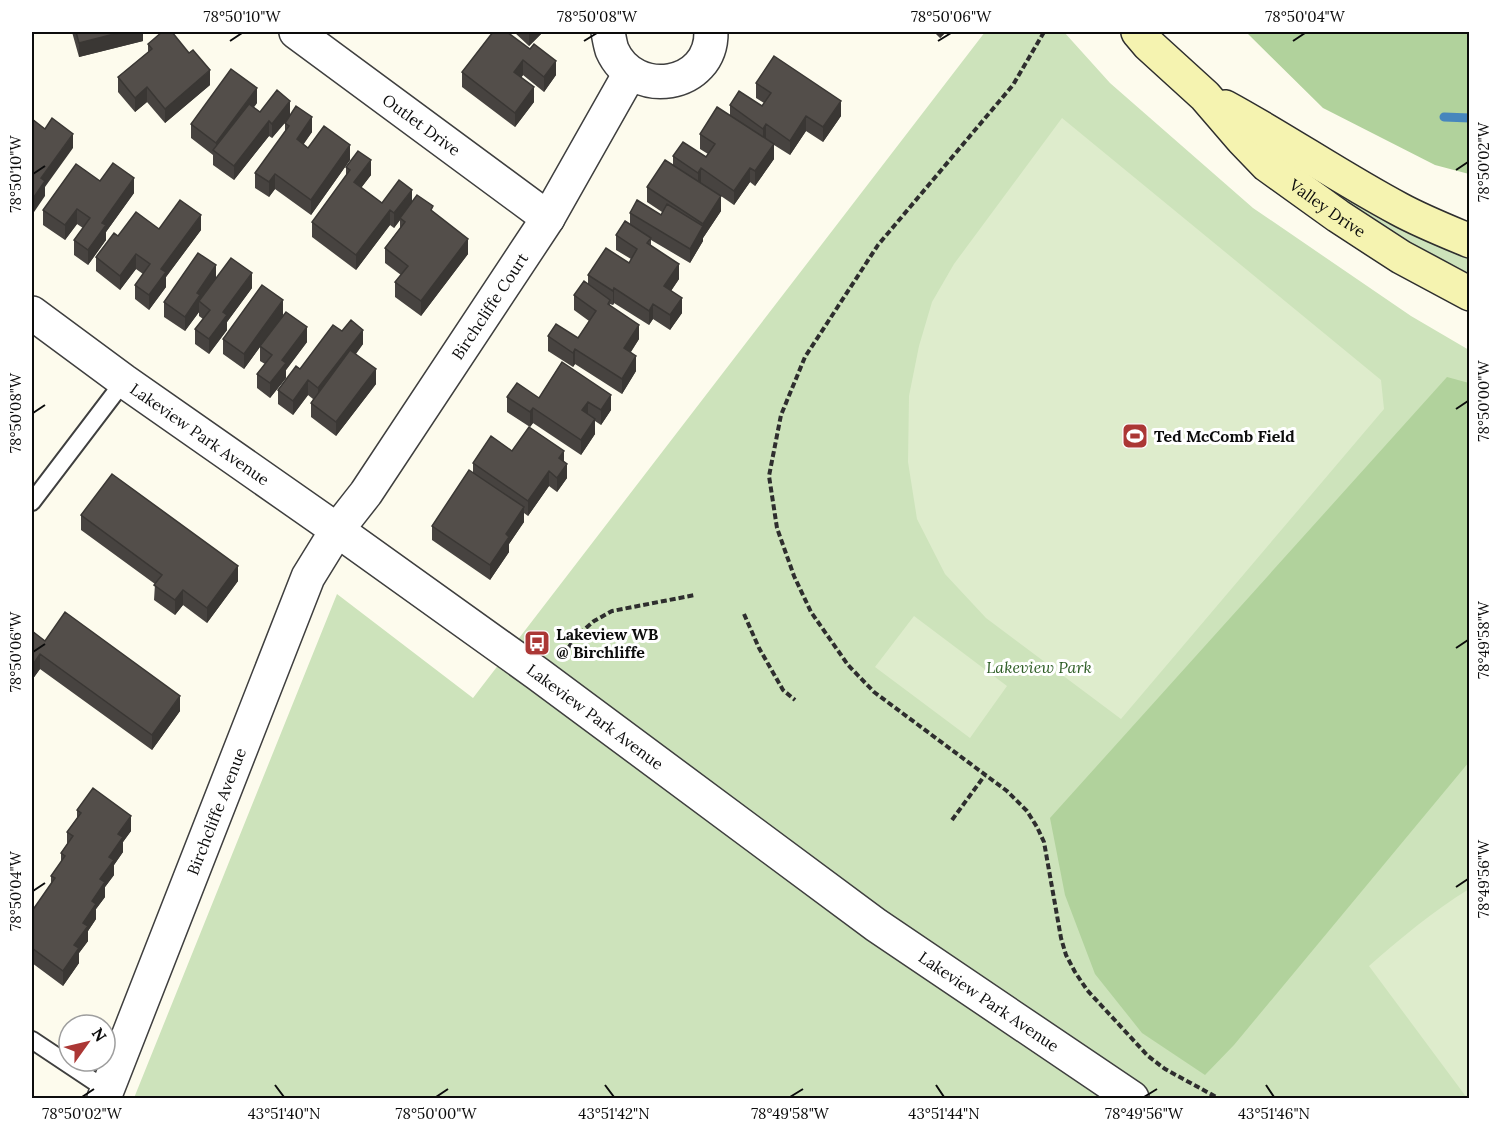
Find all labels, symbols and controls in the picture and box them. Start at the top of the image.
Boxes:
text: 78°50'10"W [204,7,282,26]
text: 78°50'08"W [557,7,638,26]
text: 78°50'06"W [911,7,992,26]
text: 78°50'04"W [1265,7,1346,26]
street label: Outlet Drive [379,89,465,160]
text: 78°50'02"W [1474,121,1493,202]
text: 78°50'10"W [6,134,25,212]
street label: Valley Drive [1285,174,1370,242]
street label: Birchcliffe Court [447,248,533,363]
text: 78°50'00"W [1474,360,1493,441]
text: 78°50'08"W [6,372,25,453]
street label: Lakeview Park Avenue [126,379,274,490]
sports icon: Ted McComb Field [1120,421,1150,451]
place label: Ted McComb Field [1154,426,1295,446]
text: 78°49'58"W [1474,600,1493,679]
text: 78°50'06"W [6,611,25,692]
place label: Lakeview WB @ Birchliffe [556,624,659,662]
bus stop icon: Lakeview WB @ Birchliffe [522,628,552,658]
park label: Lakeview Park [986,657,1092,677]
street label: Lakeview Park Avenue [523,659,668,774]
street label: Birchcliffe Avenue [182,744,250,878]
text: 78°49'56"W [1474,839,1493,918]
text: 78°50'04"W [6,850,25,931]
street label: Lakeview Park Avenue [915,947,1063,1056]
north arrow [57,1013,117,1073]
text: N [88,1024,111,1045]
text: 78°50'02"W [42,1104,123,1123]
text: 43°51'40"N [248,1104,320,1123]
text: 78°50'00"W [396,1104,477,1123]
text: 43°51'42"N [578,1104,650,1123]
text: 78°49'58"W [751,1104,830,1123]
text: 43°51'44"N [908,1104,980,1123]
text: 78°49'56"W [1105,1104,1184,1123]
text: 43°51'46"N [1238,1104,1310,1123]

